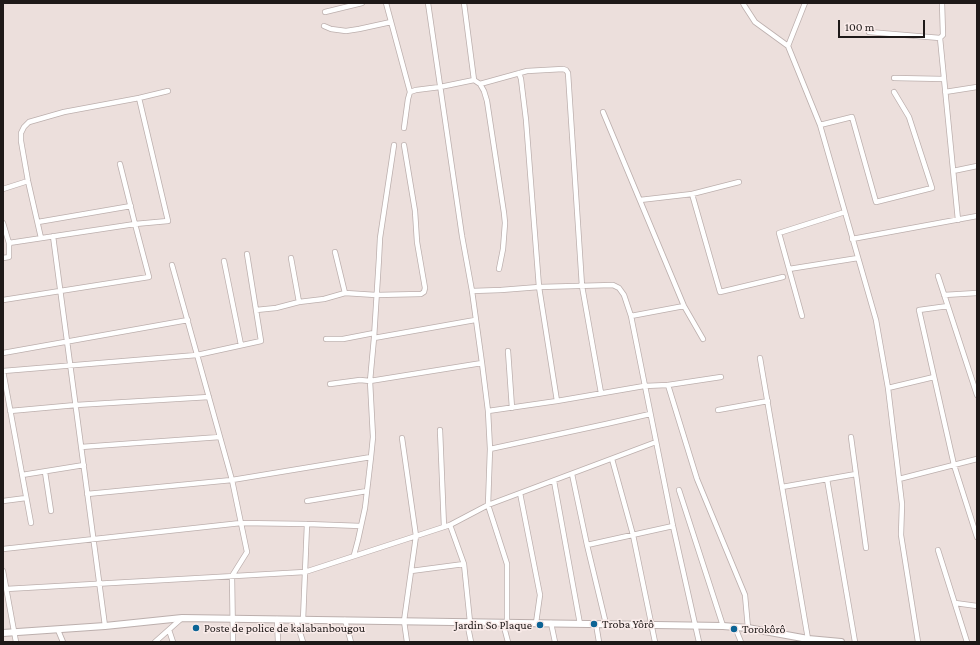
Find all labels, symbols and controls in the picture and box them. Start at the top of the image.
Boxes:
scale bar [840,12,927,38]
text: 100 m [845,20,874,34]
place label: Troba Yôrô [602,617,654,631]
place label: Jardin So Plaque [454,618,532,632]
marker: Troba Yôrô [589,619,599,629]
marker: Jardin So Plaque [535,620,545,630]
place label: Poste de police de kalabanbougou [204,621,365,635]
place label: Torokôrô [742,622,786,636]
marker: Poste de police de kalabanbougou [191,623,201,633]
marker: Torokôrô [729,624,739,634]

